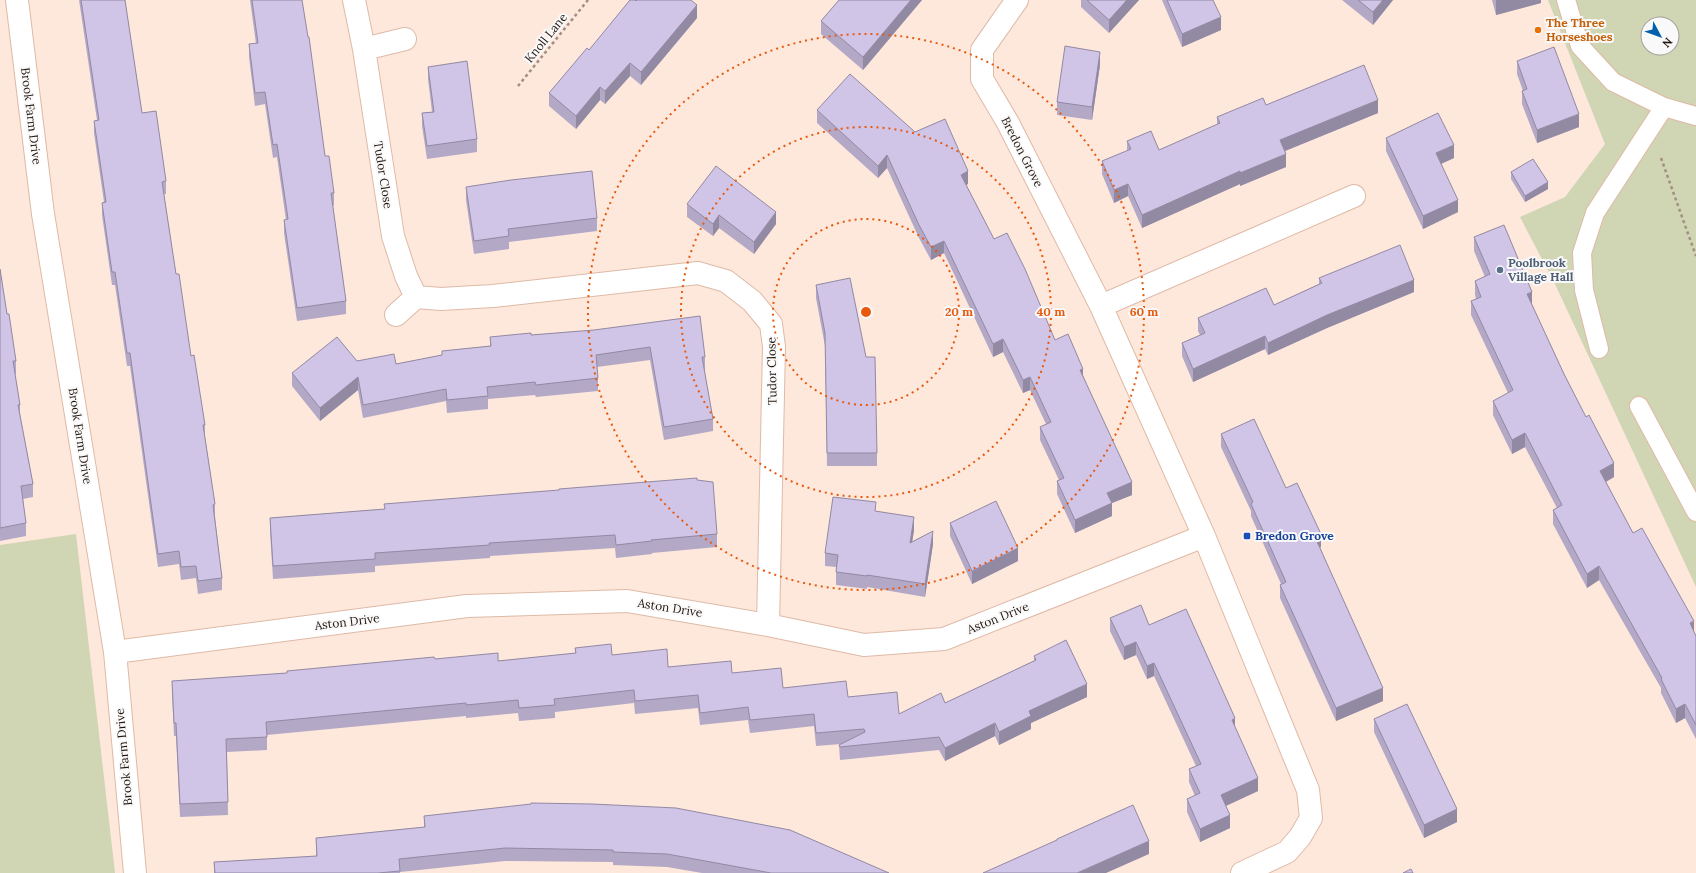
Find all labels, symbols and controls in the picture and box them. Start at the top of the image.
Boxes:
street label: Knoll Lane [521,10,570,65]
place label: The Three Horseshoes [1546,15,1613,44]
north arrow [1640,16,1680,56]
marker: The Three Horseshoes [1533,25,1543,35]
text: N [1659,35,1676,51]
street label: Brook Farm Drive [18,67,45,166]
street label: Bredon Grove [998,114,1047,190]
street label: Tudor Close [371,140,396,210]
place label: Poolbrook Village Hall [1508,255,1574,284]
marker: Poolbrook Village Hall [1495,265,1505,275]
text: 20 m [945,304,973,319]
text: 40 m [1037,304,1065,319]
text: 60 m [1130,304,1158,319]
centre of rings [859,305,873,319]
street label: Tudor Close [763,336,780,405]
street label: Brook Farm Drive [65,387,96,486]
place label: Bredon Grove [1255,528,1334,543]
marker: Bredon Grove [1242,531,1252,541]
street label: Aston Drive [636,595,704,620]
street label: Aston Drive [964,598,1031,637]
street label: Aston Drive [313,610,381,633]
street label: Brook Farm Drive [112,707,135,806]

